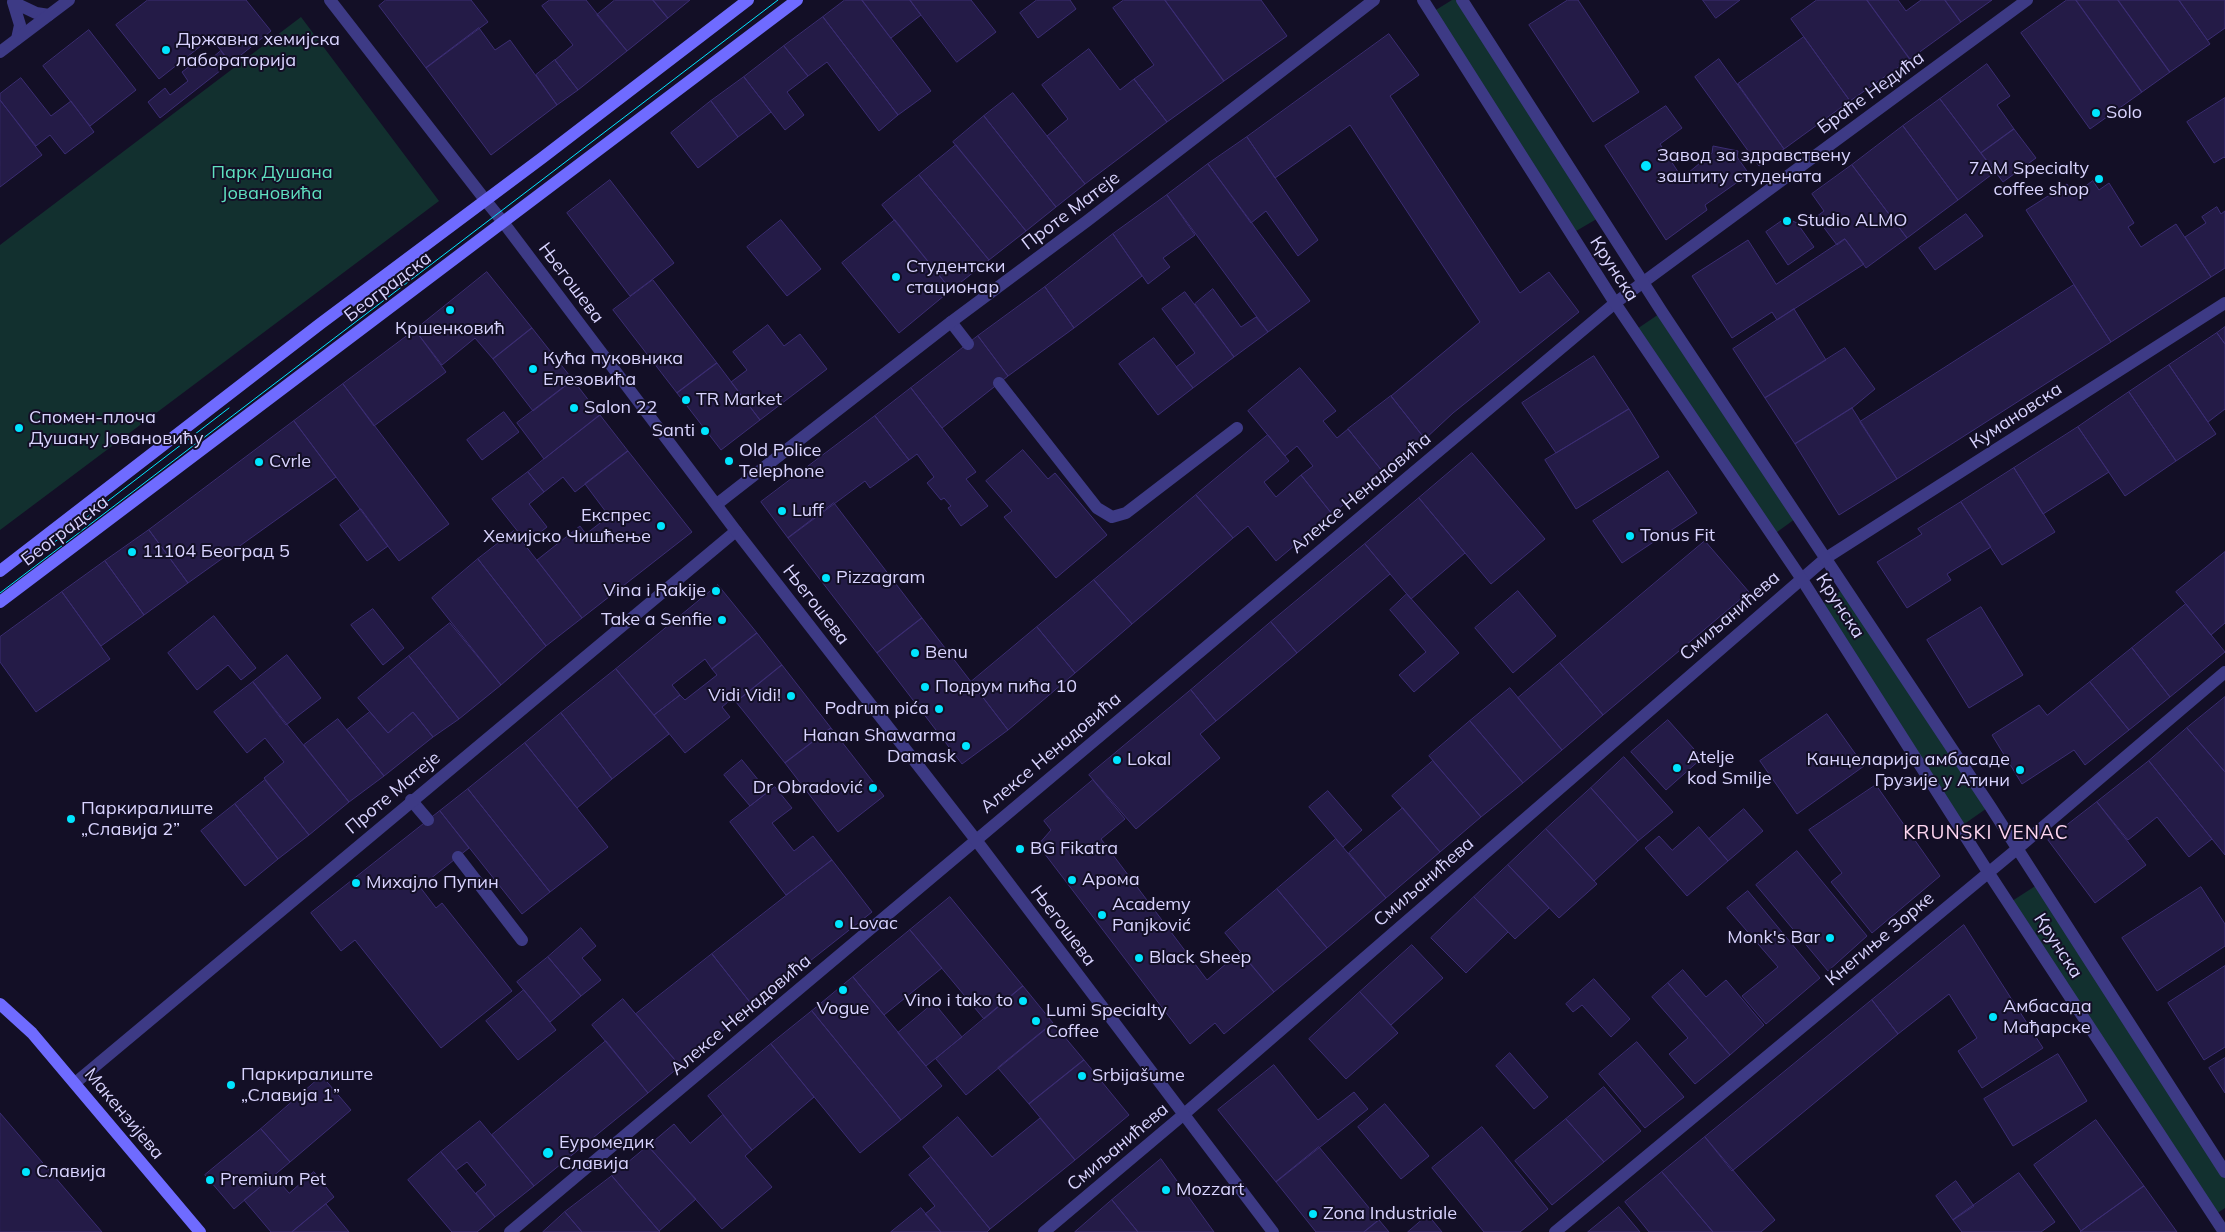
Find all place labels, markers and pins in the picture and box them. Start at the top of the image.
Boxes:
place label: Државна хемијска лабораторија [176,29,340,72]
marker: Државна хемијска лабораторија [160,44,172,56]
place label: Solo [2106,102,2142,124]
marker: Solo [2090,107,2102,119]
place label: Завод за здравствену заштиту студената [1657,145,1851,188]
place label: 7AM Specialty coffee shop [1969,158,2089,200]
marker: Завод за здравствену заштиту студената [1639,159,1653,173]
marker: 7AM Specialty coffee shop [2093,173,2105,185]
place label: Studio ALMO [1797,210,1907,232]
marker: Studio ALMO [1781,215,1793,227]
place label: Студентски стационар [906,256,1005,298]
marker: Студентски стационар [890,271,902,283]
marker: Кршенковић [444,304,456,316]
place label: Кршенковић [395,318,505,340]
place label: Кућа пуковника Елезовића [543,348,683,390]
marker: Кућа пуковника Елезовића [527,363,539,375]
place label: TR Market [696,389,782,411]
marker: TR Market [680,394,692,406]
place label: Salon 22 [584,397,657,419]
marker: Salon 22 [568,402,580,414]
place label: Спомен-плоча Душану Јовановићу [29,407,204,449]
place label: Santi [652,420,695,442]
marker: Спомен-плоча Душану Јовановићу [13,422,25,434]
marker: Santi [699,425,711,437]
place label: Old Police Telephone [739,440,824,482]
place label: Cvrle [269,451,311,473]
marker: Old Police Telephone [723,455,735,467]
marker: Cvrle [253,456,265,468]
place label: Luff [792,500,824,522]
place label: Експрес Хемијско Чишћење [483,505,651,548]
marker: Luff [776,505,788,517]
marker: Експрес Хемијско Чишћење [655,520,667,532]
place label: Tonus Fit [1640,525,1715,547]
marker: Tonus Fit [1624,530,1636,542]
place label: 11104 Београд 5 [142,541,290,563]
marker: 11104 Београд 5 [126,546,138,558]
place label: Pizzagram [836,567,925,589]
marker: Pizzagram [820,572,832,584]
place label: Vina i Rakije [603,580,706,602]
marker: Vina i Rakije [710,585,722,597]
place label: Take a Senfie [601,609,712,631]
marker: Take a Senfie [716,614,728,626]
place label: Benu [925,642,968,664]
marker: Benu [909,647,921,659]
place label: Подрум пића 10 [935,676,1077,698]
marker: Подрум пића 10 [919,681,931,693]
place label: Vidi Vidi! [708,685,781,707]
marker: Vidi Vidi! [785,690,797,702]
place label: Podrum pića [824,698,929,720]
marker: Podrum pića [933,703,945,715]
place label: Hanan Shawarma Damask [803,725,956,768]
marker: Hanan Shawarma Damask [960,740,972,752]
place label: Atelje kod Smilje [1687,747,1771,790]
place label: Lokal [1127,749,1171,771]
place label: Канцеларија амбасаде Грузије у Атини [1807,749,2010,792]
marker: Lokal [1111,754,1123,766]
marker: Atelje kod Smilje [1671,762,1683,774]
marker: Канцеларија амбасаде Грузије у Атини [2014,764,2026,776]
place label: Dr Obradović [753,777,863,799]
marker: Dr Obradović [867,782,879,794]
place label: Паркиралиште „Славија 2” [81,798,213,841]
marker: Паркиралиште „Славија 2” [65,813,77,825]
place label: BG Fikatra [1030,838,1118,860]
marker: BG Fikatra [1014,843,1026,855]
place label: Арома [1082,869,1140,891]
place label: Михајло Пупин [366,872,499,894]
marker: Арома [1066,874,1078,886]
marker: Михајло Пупин [350,877,362,889]
place label: Academy Panjković [1112,894,1191,936]
marker: Academy Panjković [1096,909,1108,921]
place label: Lovac [849,913,898,935]
marker: Lovac [833,918,845,930]
place label: Monk's Bar [1727,927,1820,949]
marker: Monk's Bar [1824,932,1836,944]
place label: Black Sheep [1149,947,1251,969]
marker: Black Sheep [1133,952,1145,964]
marker: Vogue [837,984,849,996]
place label: Vino i tako to [904,990,1013,1012]
marker: Vino i tako to [1017,995,1029,1007]
place label: Амбасада Мађарске [2003,996,2092,1038]
place label: Vogue [817,998,869,1020]
place label: Lumi Specialty Coffee [1046,1000,1167,1042]
marker: Амбасада Мађарске [1987,1011,1999,1023]
marker: Lumi Specialty Coffee [1030,1015,1042,1027]
place label: Паркиралиште „Славија 1” [241,1064,373,1106]
place label: Srbijašume [1092,1065,1185,1087]
marker: Srbijašume [1076,1070,1088,1082]
marker: Паркиралиште „Славија 1” [225,1079,237,1091]
place label: Еуромедик Славија [559,1132,654,1174]
marker: Еуромедик Славија [541,1146,555,1160]
place label: Славија [36,1161,106,1183]
marker: Славија [20,1166,32,1178]
place label: Premium Pet [220,1169,326,1191]
marker: Premium Pet [204,1174,216,1186]
place label: Mozzart [1176,1179,1244,1201]
marker: Mozzart [1160,1184,1172,1196]
place label: Zona Industriale [1323,1203,1457,1225]
marker: Zona Industriale [1307,1208,1319,1220]

